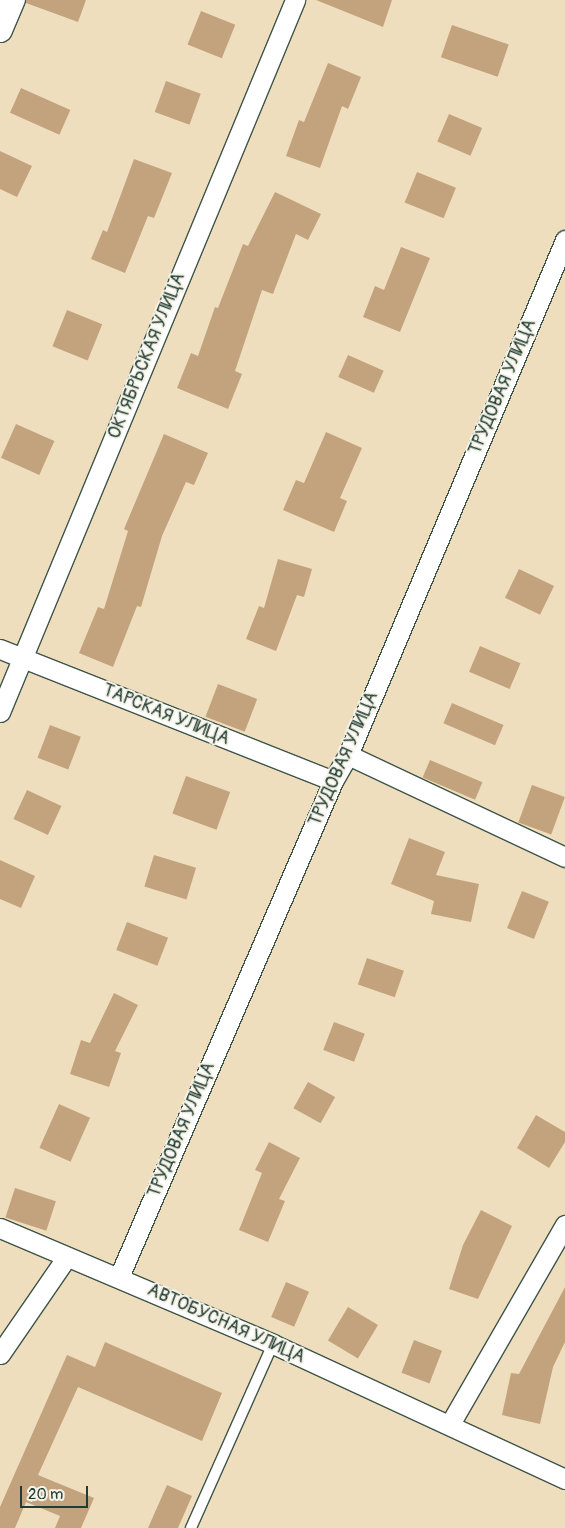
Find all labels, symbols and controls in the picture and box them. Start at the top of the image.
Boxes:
street label: ОКТЯБРЬСКАЯ УЛИЦА [104,270,190,442]
street label: ТРУДОВАЯ УЛИЦА [465,316,541,458]
street label: ТАРСКАЯ УЛИЦА [99,680,233,750]
street label: ТРУДОВАЯ УЛИЦА [305,688,383,830]
street label: ТРУДОВАЯ УЛИЦА [144,1059,220,1201]
street label: АВТОБУСНАЯ УЛИЦА [144,1280,308,1368]
scale bar [22,1476,90,1508]
text: 20 m [28,1485,63,1504]

